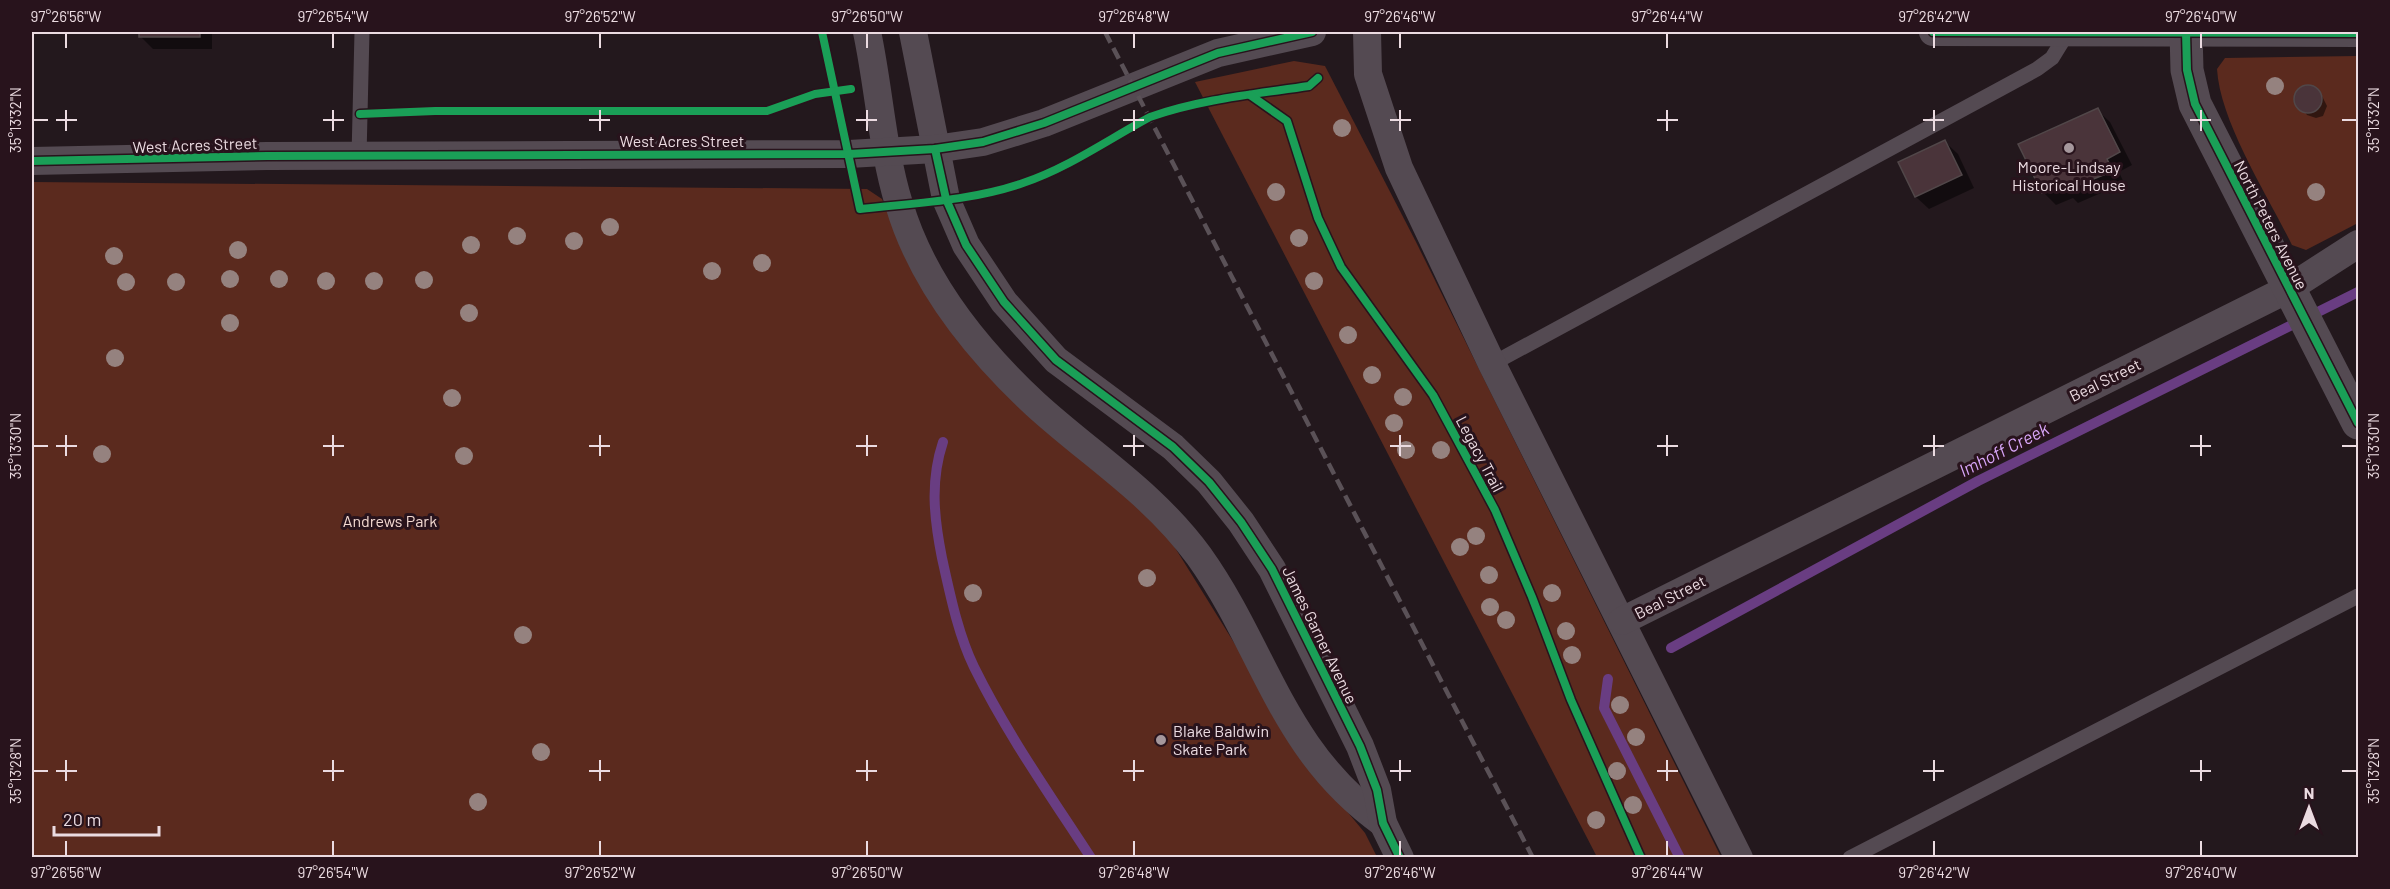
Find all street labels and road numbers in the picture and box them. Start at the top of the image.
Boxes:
street label: West Acres Street [620,131,744,150]
street label: West Acres Street [132,133,258,156]
street label: North Peters Avenue [2231,157,2312,293]
street label: Beal Street [2066,354,2144,405]
street label: Legacy Trail [1453,413,1508,495]
street label: James Garner Avenue [1279,563,1362,707]
street label: Beal Street [1631,571,1708,623]

